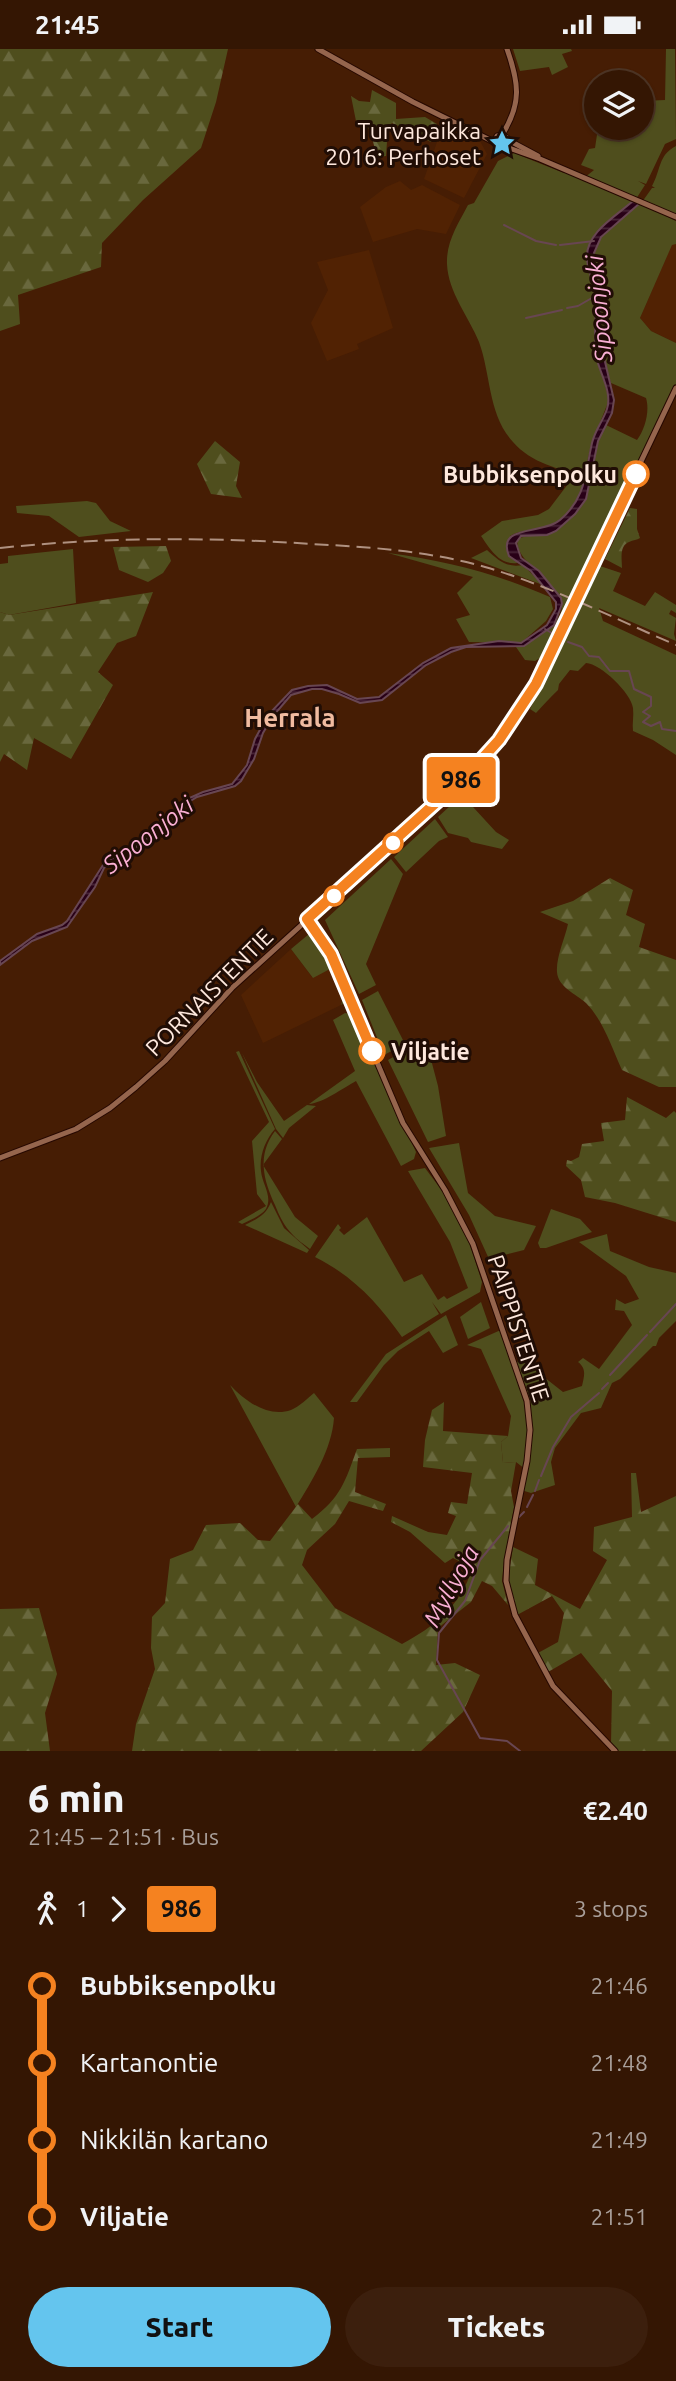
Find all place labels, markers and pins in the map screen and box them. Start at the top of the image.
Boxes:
place label: Turvapaikka 2016: Perhoset [325,118,481,169]
place icon: Turvapaikka 2016: Perhoset [487,128,517,158]
marker: Bubbiksenpolku [623,461,649,487]
place label: Bubbiksenpolku [443,462,617,487]
unlabelled marker [383,833,403,853]
unlabelled marker [324,886,344,906]
marker: Viljatie [359,1038,385,1064]
place label: Viljatie [391,1039,470,1064]

